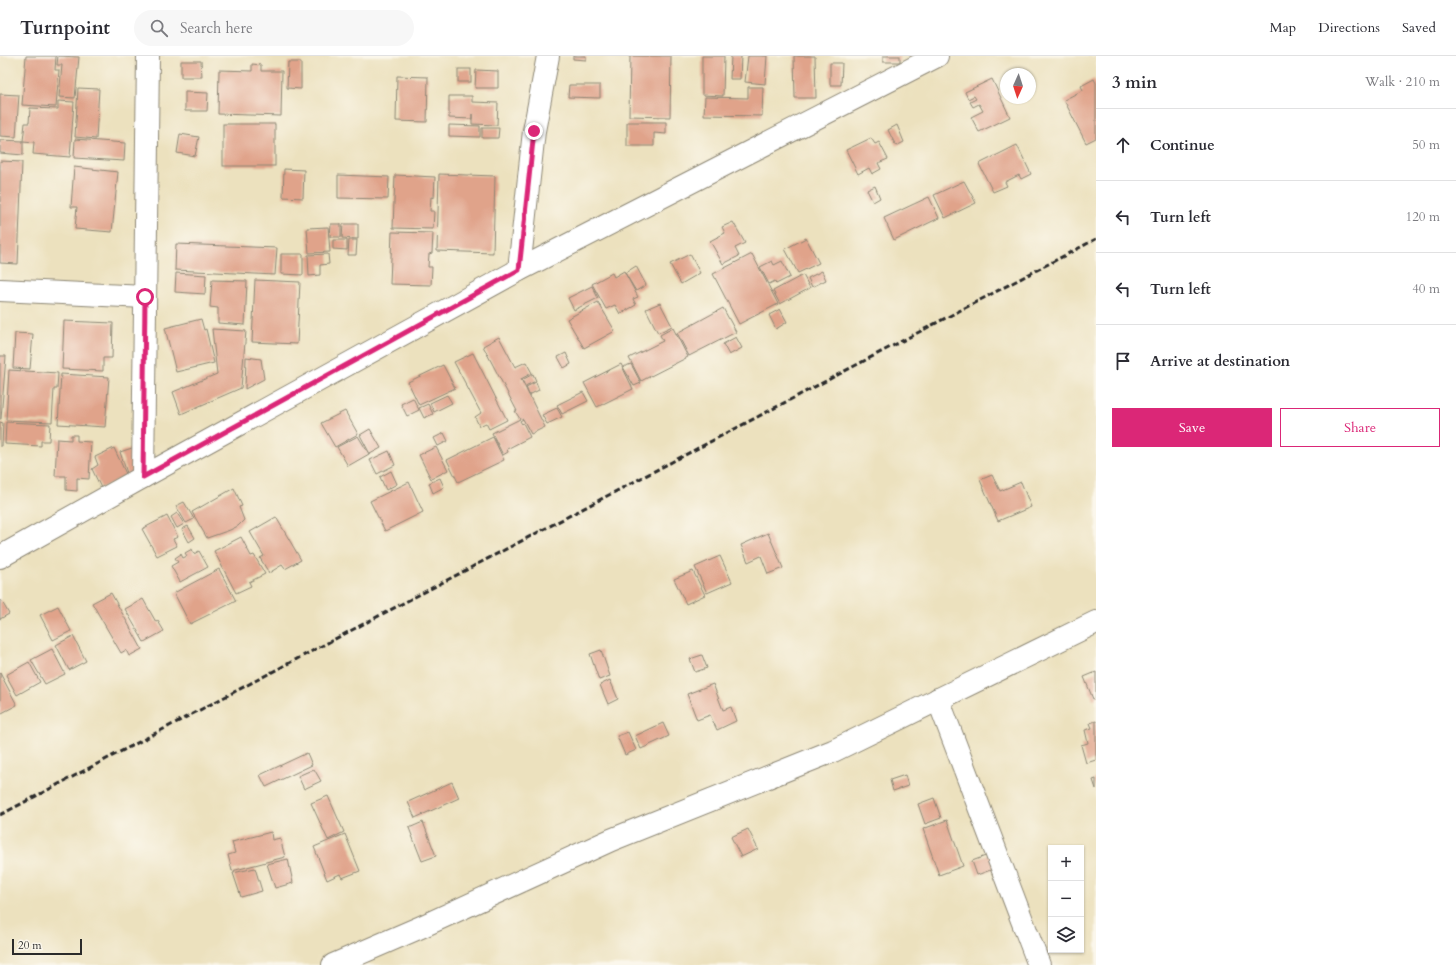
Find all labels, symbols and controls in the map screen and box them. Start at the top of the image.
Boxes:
search box [134,10,414,46]
text: Turnpoint [20,15,110,41]
icon: search [148,17,170,39]
text: Search here [180,18,253,38]
text: Map [1270,18,1296,37]
text: Directions [1318,18,1380,37]
text: Saved [1402,18,1436,37]
north arrow [1000,68,1036,104]
text: 3 min [1112,71,1157,94]
text: Walk · 210 m [1365,73,1440,91]
route end [525,122,543,140]
icon: ahead [1112,134,1134,156]
text: Continue [1150,135,1215,155]
text: 50 m [1412,136,1440,154]
icon: left [1112,206,1134,228]
text: Turn left [1150,207,1211,227]
text: 120 m [1406,208,1440,226]
icon: left [1112,278,1134,300]
text: Turn left [1150,279,1211,299]
text: 40 m [1412,280,1440,298]
route start [136,288,154,306]
icon: arrive [1112,350,1134,372]
text: Arrive at destination [1150,351,1290,371]
button: Save [1112,408,1272,447]
button: Share [1280,408,1440,447]
map controls [1048,845,1084,953]
button: + [1048,845,1084,881]
button: − [1048,881,1084,917]
button: layers [1048,917,1084,953]
scale bar [12,937,82,956]
text: 20 m [18,938,42,953]

